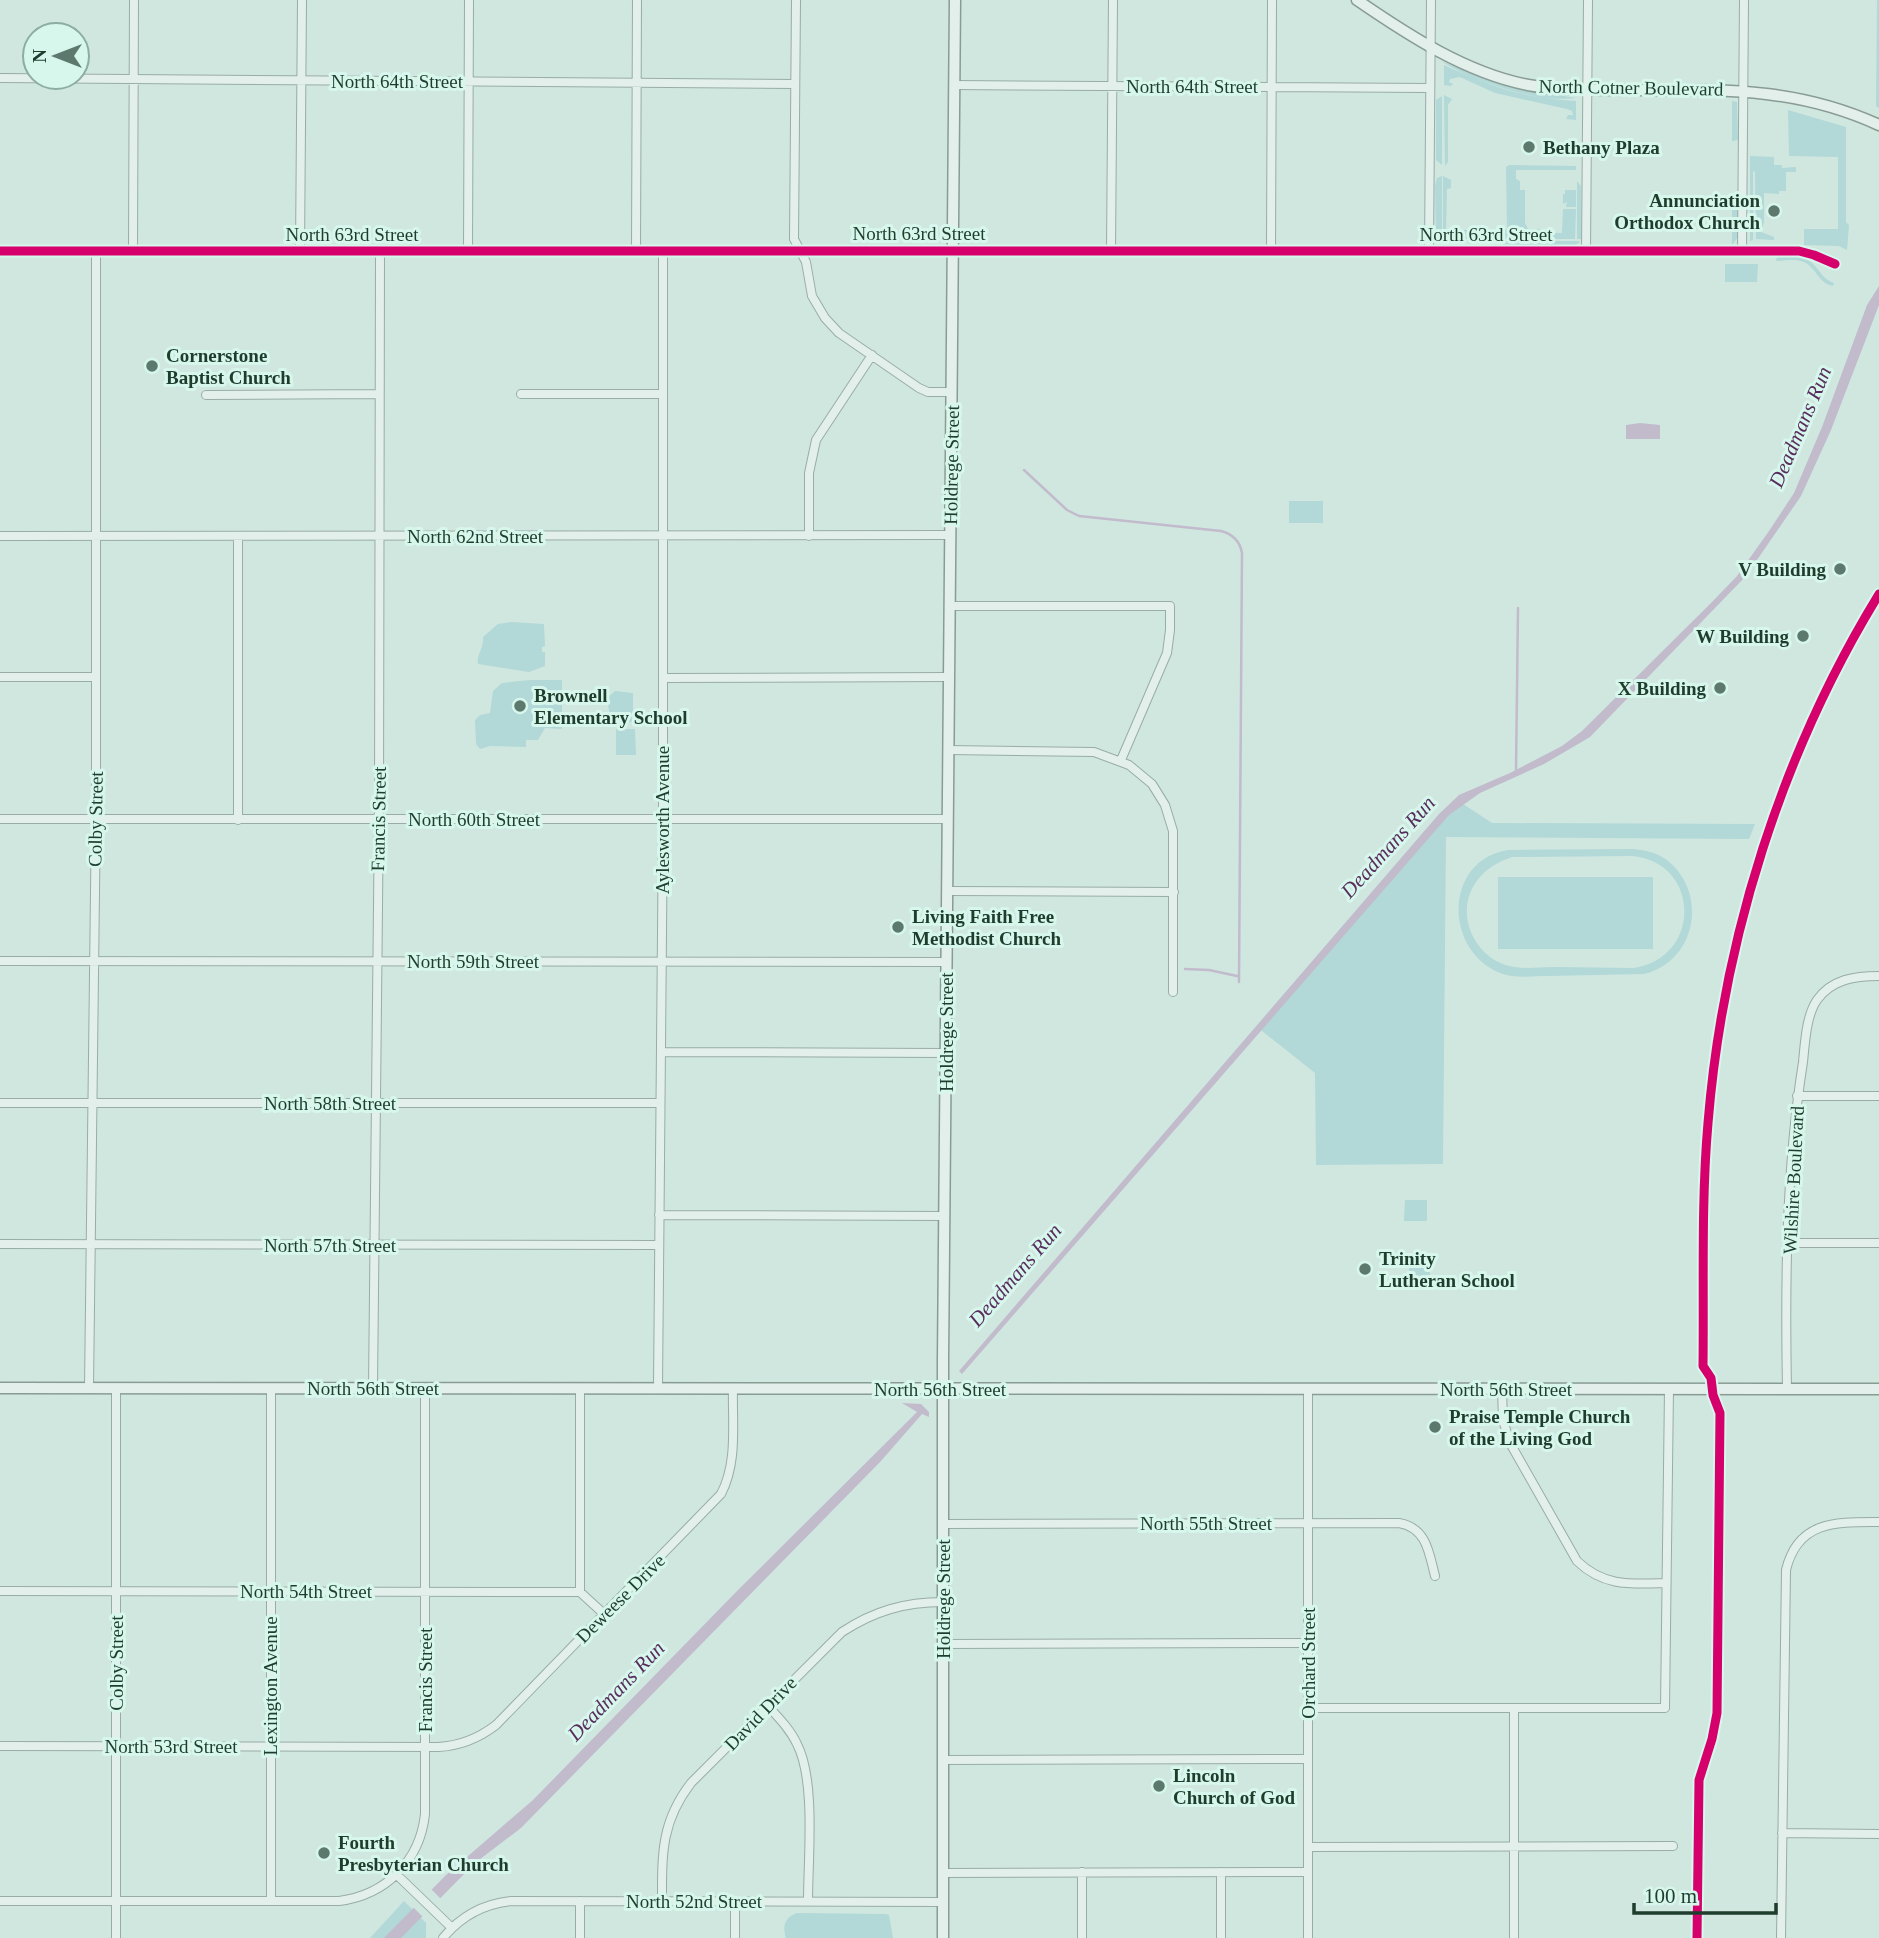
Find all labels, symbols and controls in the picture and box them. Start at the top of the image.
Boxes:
north arrow [21,21,91,91]
text: N [29,49,50,63]
street label: North 64th Street [331,71,464,92]
street label: North Cotner Boulevard [1538,75,1724,100]
street label: North 64th Street [1126,76,1259,97]
place label: Bethany Plaza [1543,137,1660,158]
marker: Bethany Plaza [1521,139,1537,155]
place label: Annunciation Orthodox Church [1614,190,1760,233]
marker: Annunciation Orthodox Church [1766,203,1782,219]
street label: North 63rd Street [853,223,986,244]
street label: North 63rd Street [286,224,419,245]
street label: North 63rd Street [1420,224,1553,245]
place label: Cornerstone Baptist Church [166,345,291,388]
marker: Cornerstone Baptist Church [144,358,160,374]
water label: Deadmans Run [1763,363,1836,492]
street label: Holdrege Street [940,404,963,525]
street label: North 62nd Street [407,526,544,547]
place label: V Building [1738,559,1826,580]
marker: V Building [1832,561,1848,577]
place label: W Building [1696,626,1789,647]
marker: W Building [1795,628,1811,644]
place label: X Building [1618,678,1706,699]
marker: X Building [1712,680,1728,696]
place label: Brownell Elementary School [534,685,688,728]
marker: Brownell Elementary School [512,698,528,714]
street label: Aylesworth Avenue [652,746,673,894]
street label: Francis Street [367,766,390,872]
street label: Colby Street [84,770,107,867]
water label: Deadmans Run [1335,791,1440,904]
street label: North 60th Street [408,809,541,830]
place label: Living Faith Free Methodist Church [912,906,1061,949]
marker: Living Faith Free Methodist Church [890,919,906,935]
street label: North 59th Street [407,951,540,972]
street label: Holdrege Street [936,971,957,1092]
street label: North 58th Street [264,1093,397,1114]
street label: Wilshire Boulevard [1779,1105,1808,1255]
water label: Deadmans Run [963,1218,1066,1332]
street label: North 57th Street [264,1235,397,1256]
place label: Trinity Lutheran School [1379,1248,1515,1291]
marker: Trinity Lutheran School [1357,1261,1373,1277]
street label: North 56th Street [307,1378,440,1399]
street label: North 56th Street [874,1379,1007,1400]
street label: North 56th Street [1440,1379,1573,1400]
place label: Praise Temple Church of the Living God [1449,1406,1631,1449]
marker: Praise Temple Church of the Living God [1427,1419,1443,1435]
street label: North 55th Street [1140,1513,1273,1534]
street label: Holdrege Street [933,1538,954,1659]
street label: Deweese Drive [572,1550,669,1647]
street label: North 54th Street [240,1581,373,1602]
street label: Orchard Street [1298,1607,1319,1719]
street label: Colby Street [106,1615,127,1711]
street label: Lexington Avenue [260,1616,281,1756]
street label: Francis Street [415,1627,436,1733]
water label: Deadmans Run [562,1636,669,1746]
street label: David Drive [720,1672,801,1755]
street label: North 53rd Street [105,1736,238,1757]
place label: Lincoln Church of God [1173,1765,1296,1808]
marker: Lincoln Church of God [1151,1778,1167,1794]
place label: Fourth Presbyterian Church [338,1832,509,1875]
marker: Fourth Presbyterian Church [316,1845,332,1861]
scale bar [1634,1871,1776,1915]
text: 100 m [1644,1884,1697,1908]
street label: North 52nd Street [626,1891,763,1912]

